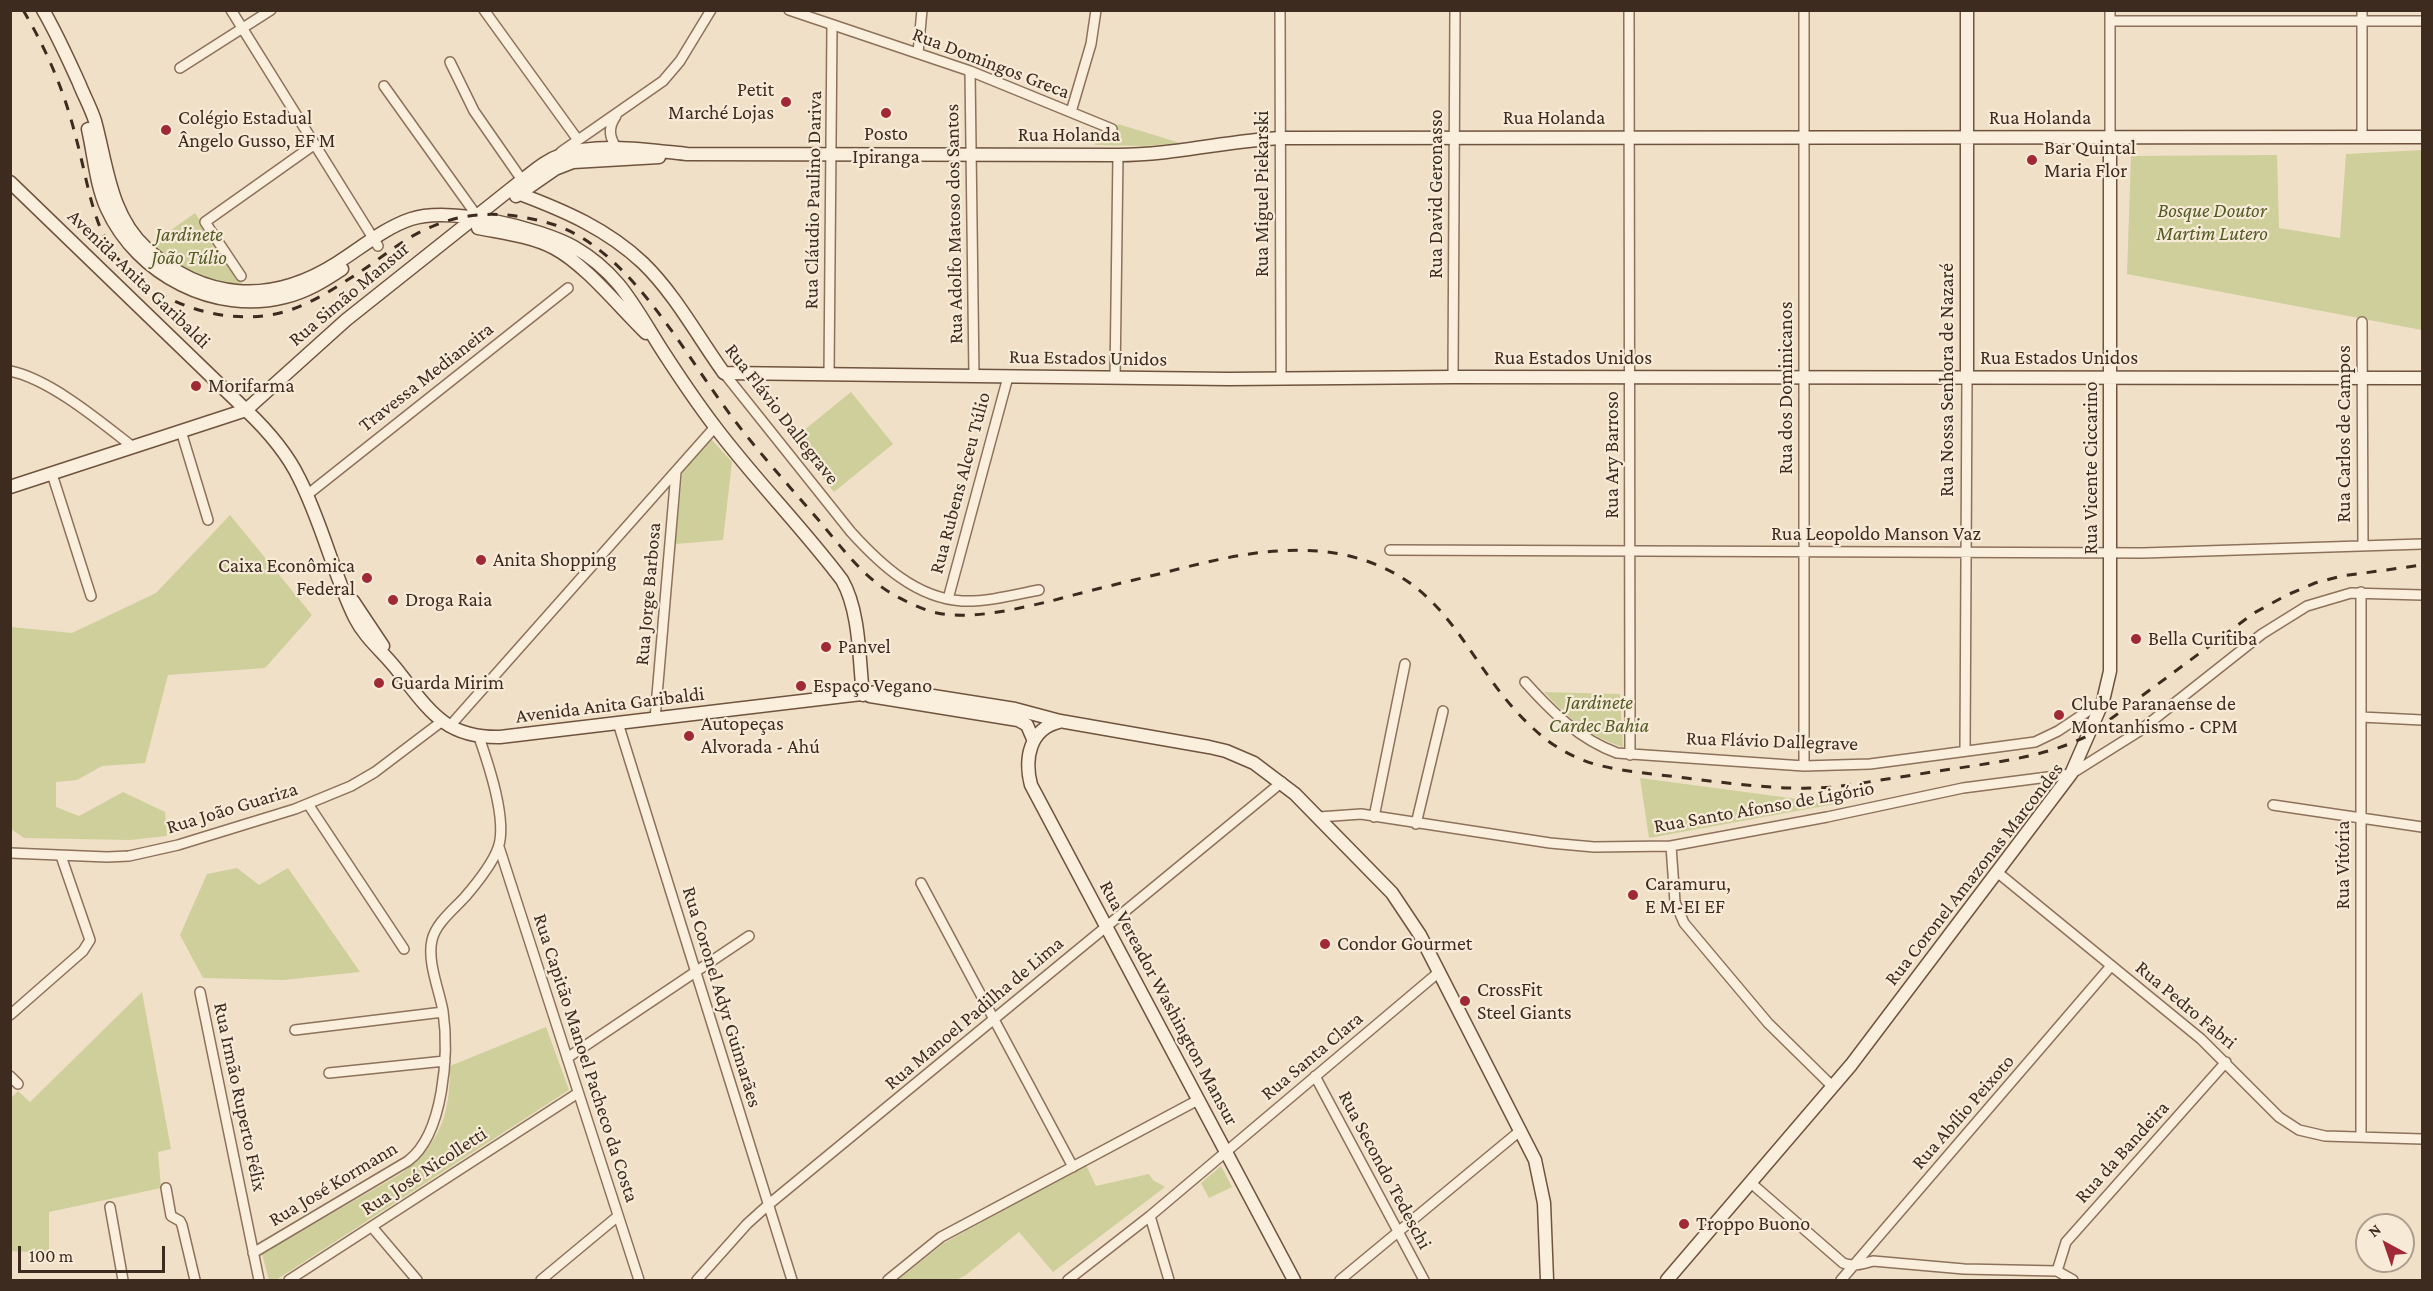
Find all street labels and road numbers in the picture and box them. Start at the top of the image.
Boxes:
street label: Rua Domingos Greca [909,22,1073,104]
street label: Rua Cláudio Paulino Dariva [799,91,827,309]
street label: Rua Adolfo Matoso dos Santos [940,104,968,344]
street label: Rua Holanda [1503,106,1605,130]
street label: Rua Holanda [1989,106,2091,130]
street label: Rua David Geronasso [1424,109,1448,279]
street label: Rua Miguel Piekarski [1250,111,1274,277]
street label: Rua Holanda [1018,123,1120,147]
street label: Avenida Anita Garibaldi [62,204,216,354]
street label: Rua Simão Mansur [284,237,414,351]
street label: Rua Nossa Senhora de Nazaré [1935,263,1959,497]
street label: Rua dos Dominicanos [1774,301,1798,475]
street label: Travessa Medianeira [354,317,498,437]
street label: Rua Flávio Dallegrave [720,339,844,489]
street label: Rua Estados Unidos [1009,345,1167,371]
street label: Rua Carlos de Campos [2332,345,2356,523]
street label: Rua Estados Unidos [1494,346,1652,370]
street label: Rua Estados Unidos [1980,346,2138,370]
street label: Rua Vicente Ciccarino [2079,381,2103,555]
street label: Rua Rubens Alceu Túlio [924,390,996,576]
street label: Rua Ary Barroso [1600,391,1624,519]
street label: Rua Jorge Barbosa [630,521,666,667]
street label: Rua Leopoldo Manson Vaz [1771,522,1981,546]
street label: Avenida Anita Garibaldi [514,682,706,728]
street label: Rua Flávio Dallegrave [1686,726,1858,756]
street label: Rua Coronel Amazonas Marcondes [1879,758,2069,990]
street label: Rua Santo Afonso de Ligório [1652,776,1876,838]
street label: Rua João Guariza [164,777,300,839]
street label: Rua Vitória [2331,821,2355,909]
street label: Rua Vereador Washington Mansur [1094,876,1244,1130]
street label: Rua Coronel Adyr Guimarães [677,884,767,1110]
street label: Rua Capitão Manoel Pacheco da Costa [528,911,644,1205]
street label: Rua Manoel Padilha de Lima [880,931,1068,1095]
street label: Rua Pedro Fabri [2130,956,2242,1054]
street label: Rua Irmão Ruperto Félix [208,1000,272,1194]
street label: Rua Santa Clara [1256,1006,1368,1106]
street label: Rua Abílio Peixoto [1907,1050,2019,1174]
street label: Rua Secondo Tedeschi [1333,1087,1437,1253]
street label: Rua da Bandeira [2070,1096,2174,1208]
street label: Rua José Nicolletti [357,1121,491,1221]
street label: Rua José Kormann [264,1136,402,1232]

